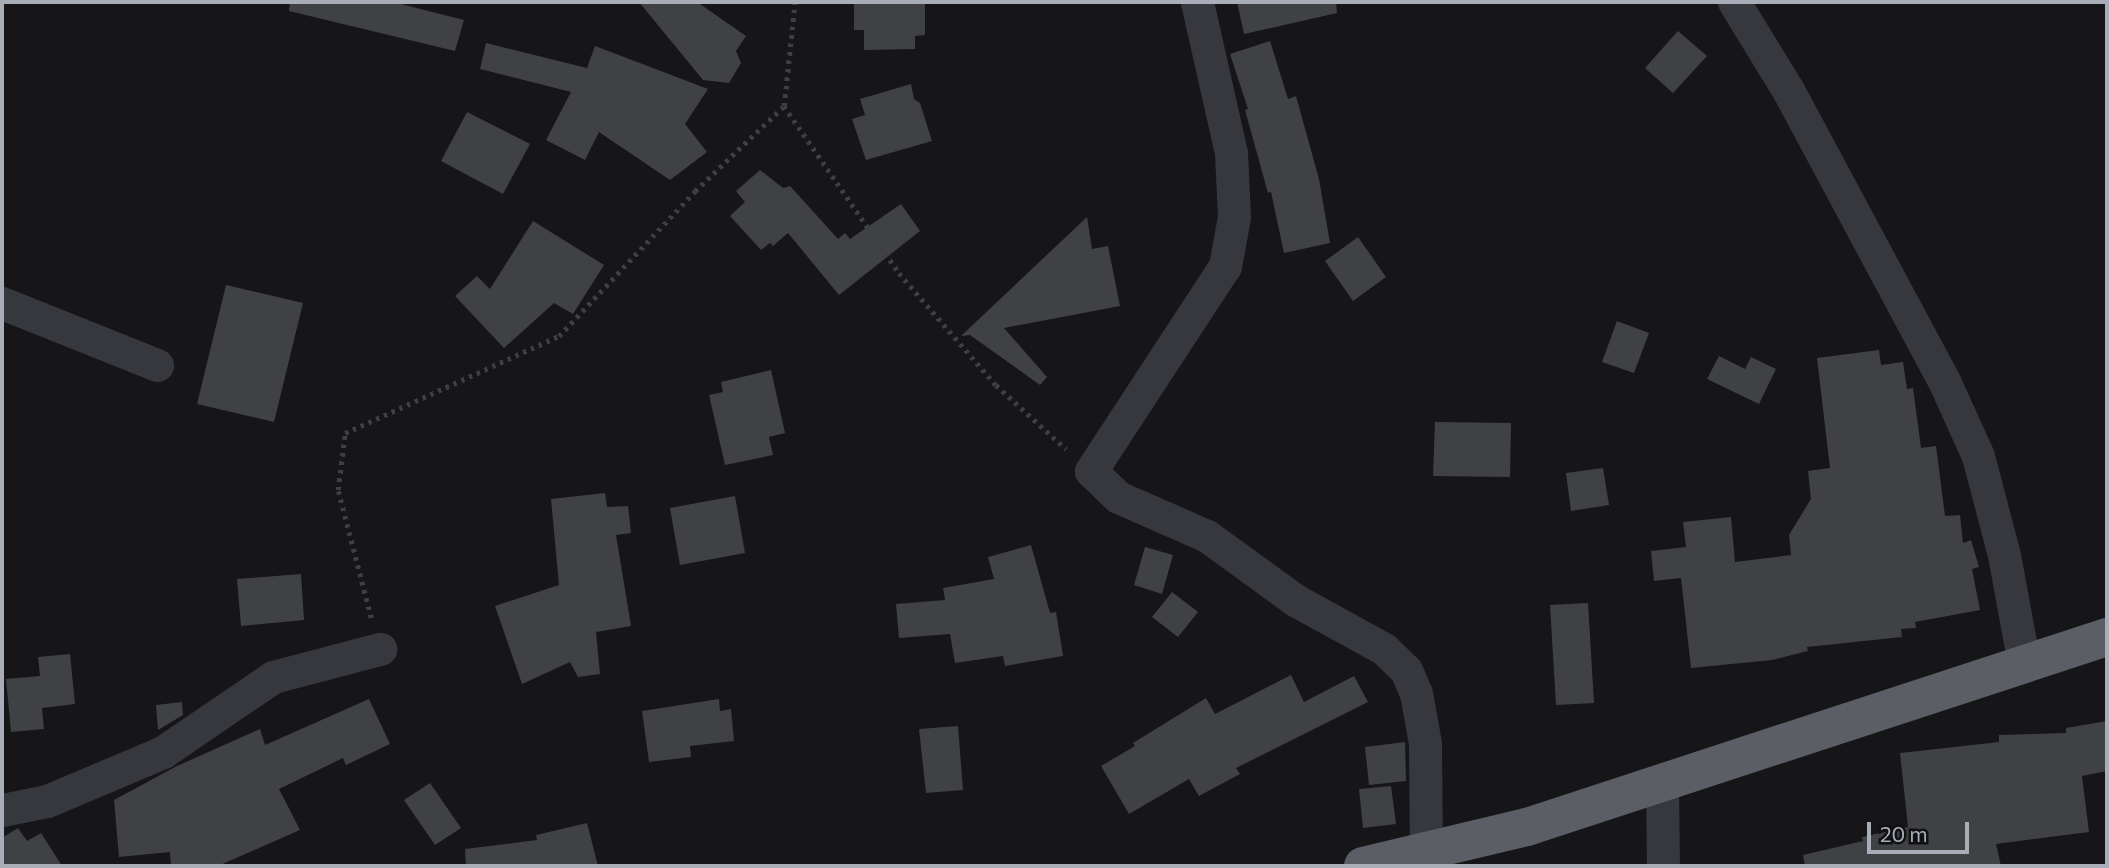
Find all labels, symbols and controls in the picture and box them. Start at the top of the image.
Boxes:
scale bar [1871,808,1972,852]
text: 20 m [1880,821,1928,846]

